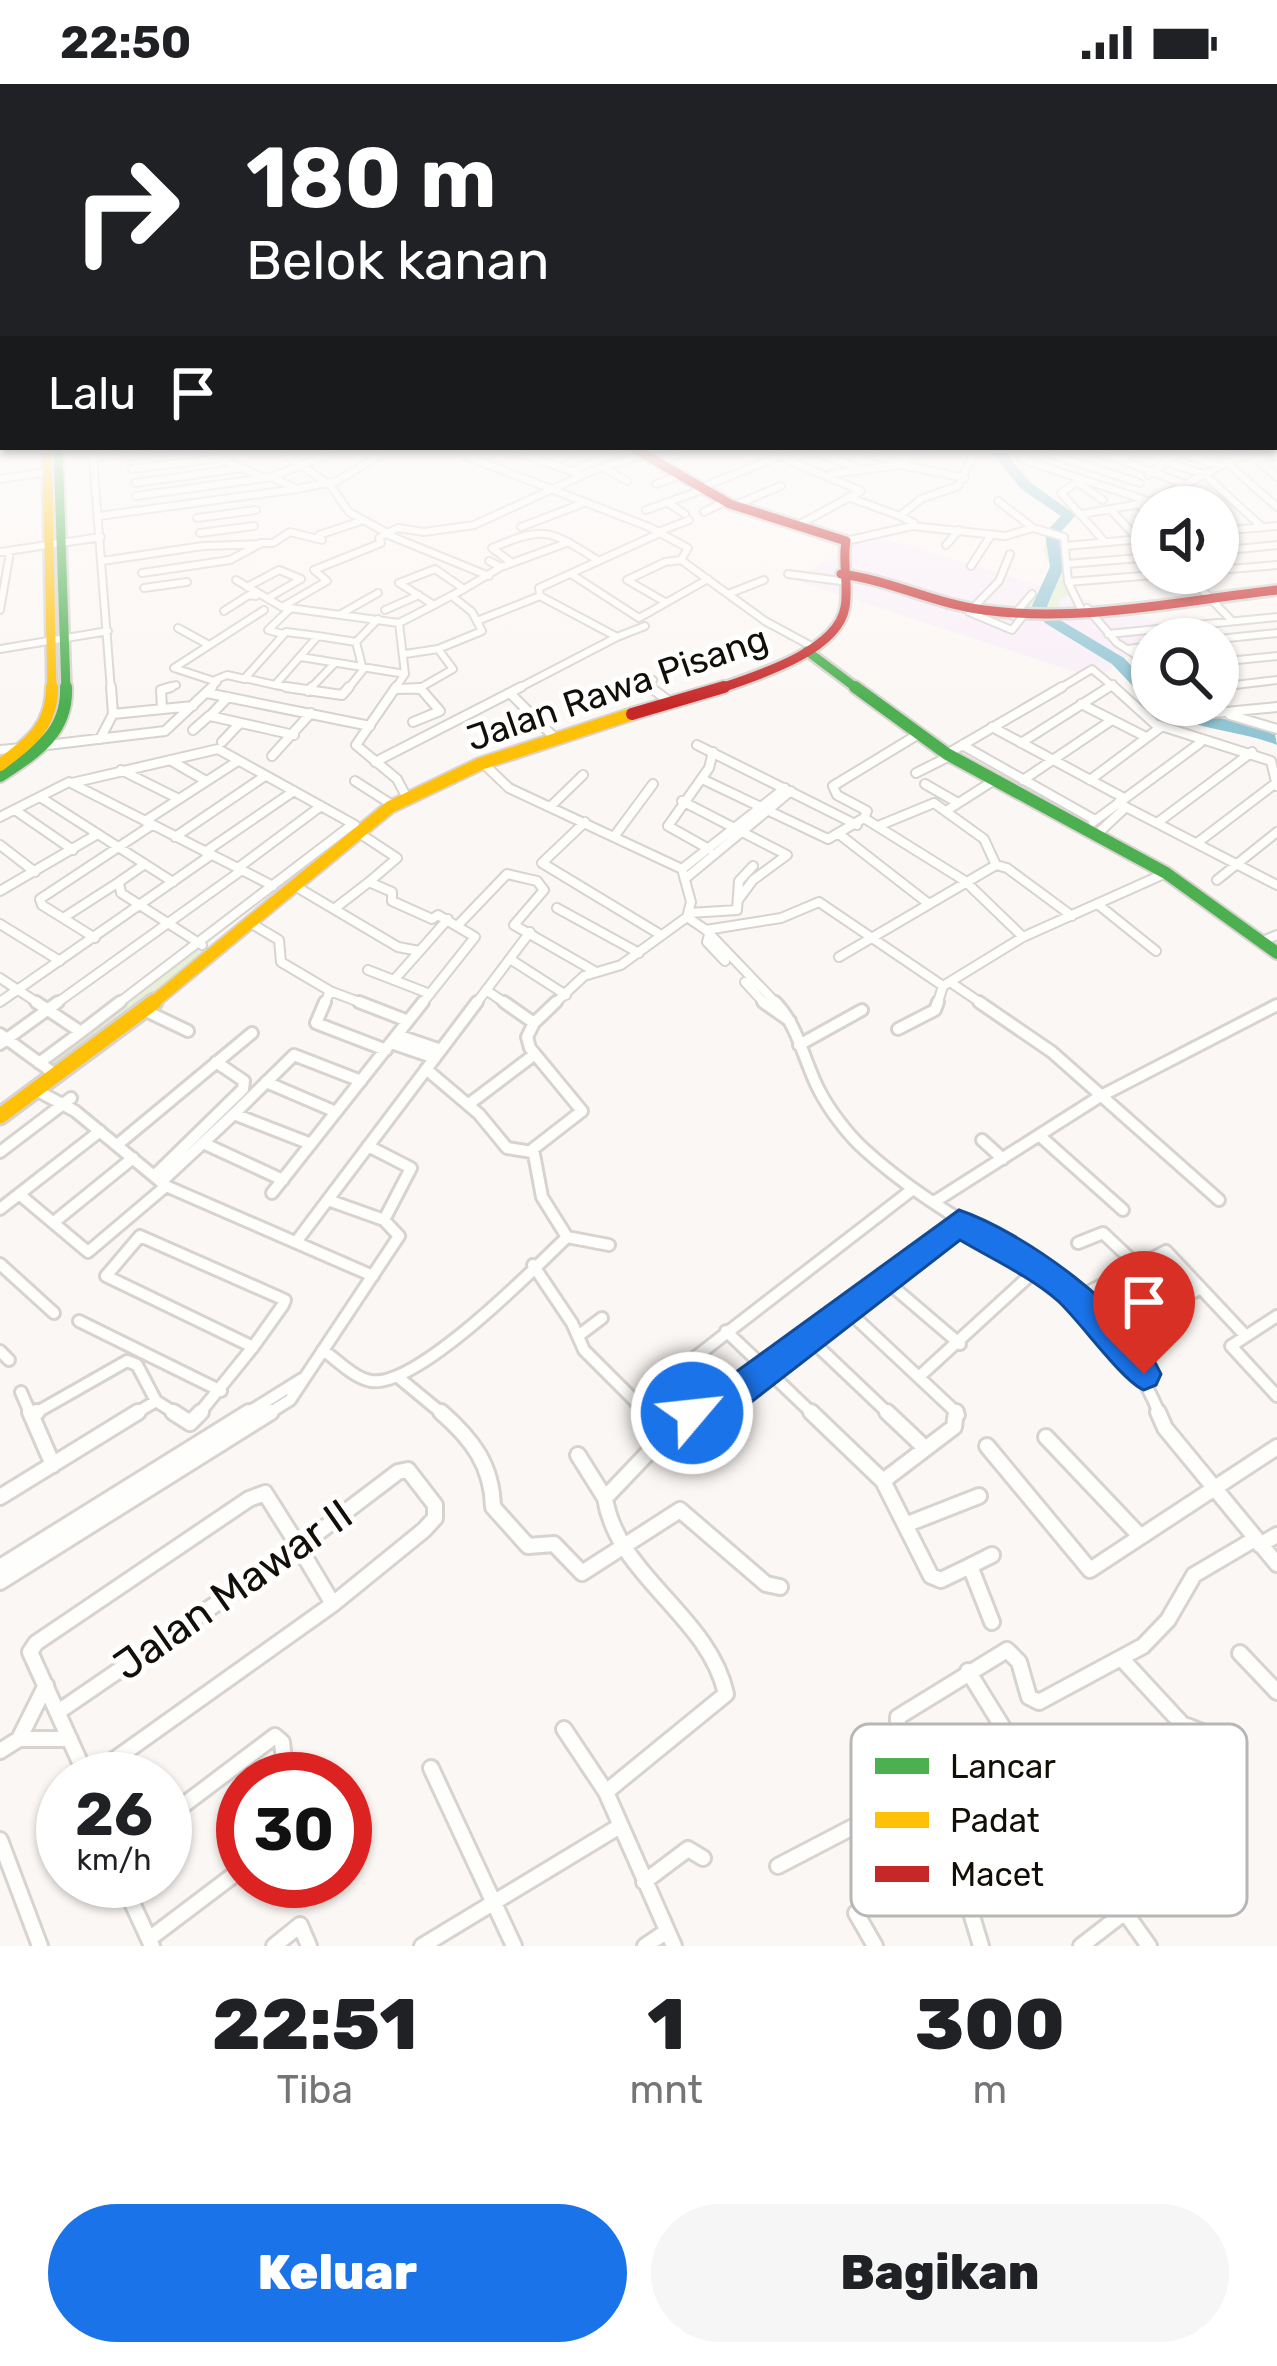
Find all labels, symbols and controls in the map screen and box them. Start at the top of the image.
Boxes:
text: 22:50 [60,16,191,69]
text: 180 m [246,128,497,228]
icon: right [48,132,204,288]
text: Belok kanan [246,229,549,293]
icon: arrive [160,360,226,426]
text: Lalu [48,367,136,420]
map controls [1131,486,1239,726]
button: sound [1131,486,1239,594]
street label: Jalan Rawa Pisang [461,616,773,760]
button: search [1131,618,1239,726]
pin [1093,1251,1195,1374]
icon: arrive [1111,1269,1177,1335]
position arrow [629,1350,755,1476]
street label: Jalan Mawar II [104,1489,362,1691]
legend [851,1724,1247,1916]
text: Lancar [950,1747,1056,1786]
speed limit sign: 30 [216,1752,372,1908]
text: 26 [75,1779,153,1850]
text: Padat [950,1801,1040,1840]
text: km/h [77,1842,151,1878]
text: Macet [950,1855,1044,1894]
text: 22:51 [212,1982,417,2067]
text: 1 [647,1982,685,2067]
text: 300 [915,1982,1065,2067]
text: Tiba [276,2067,353,2113]
text: mnt [630,2067,703,2113]
text: m [973,2067,1007,2113]
button: Keluar [48,2204,627,2342]
button: Bagikan [651,2204,1229,2342]

